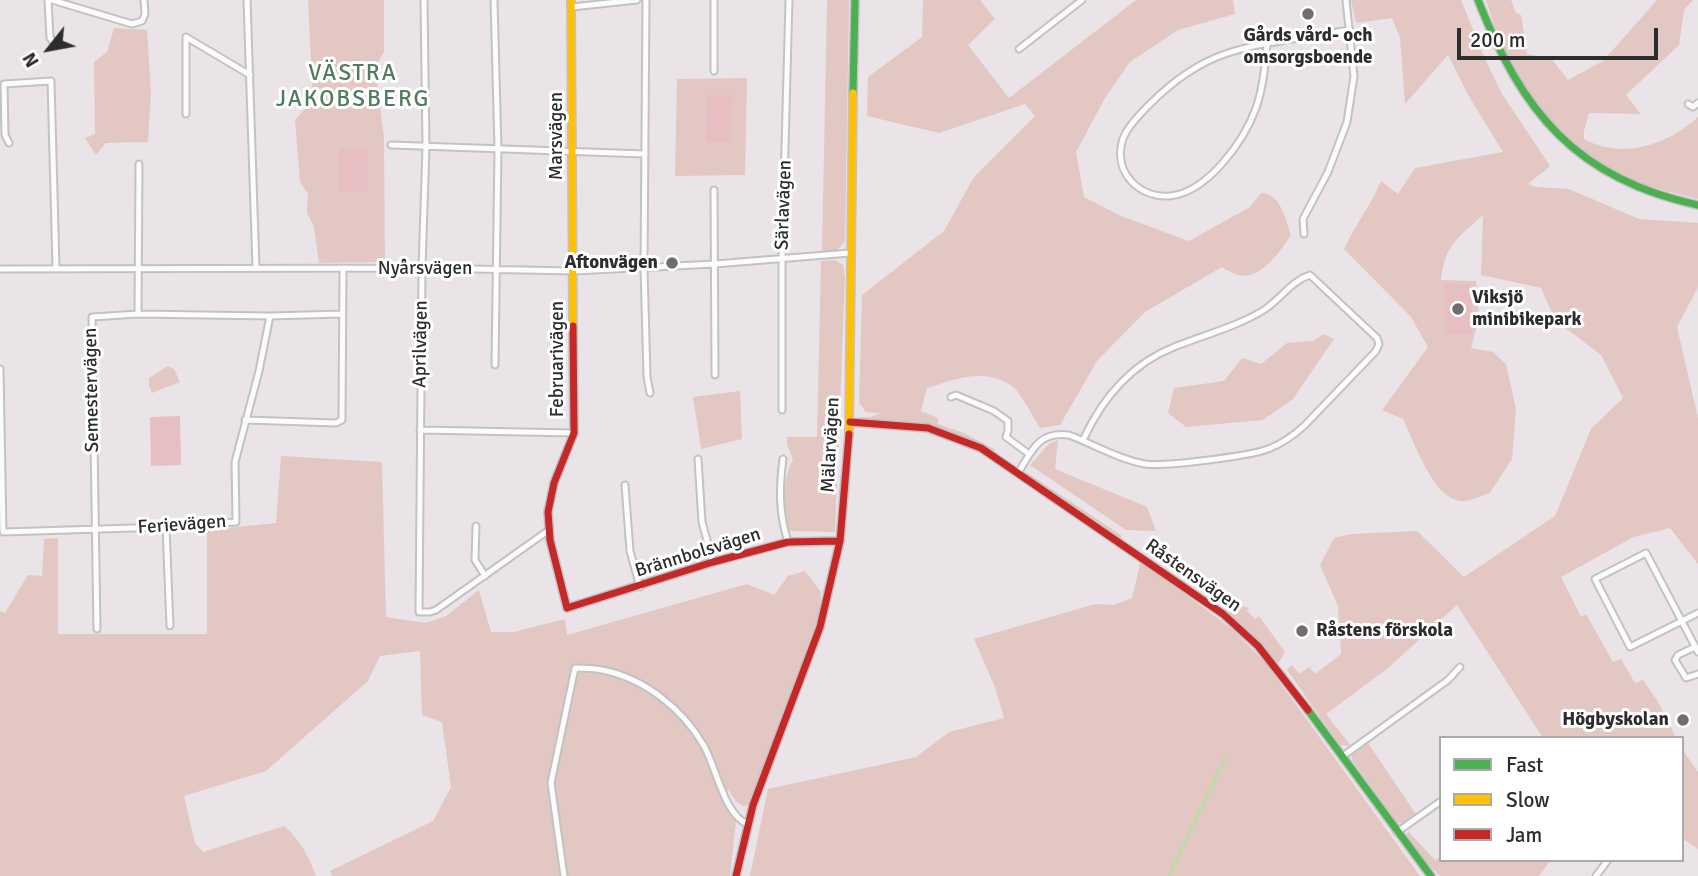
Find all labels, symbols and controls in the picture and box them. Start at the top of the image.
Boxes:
marker: Gårds vård- och omsorgsboende [1300,6,1316,22]
north arrow [14,14,84,84]
scale bar [1460,14,1661,58]
place label: Gårds vård- och omsorgsboende [1243,25,1373,69]
text: 200 m [1470,27,1525,53]
text: N [17,48,45,72]
district label: VÄSTRA JAKOBSBERG [277,60,429,114]
street label: Marsvägen [546,92,568,180]
street label: Särlavägen [771,160,797,250]
place label: Aftonvägen [564,252,658,274]
marker: Aftonvägen [664,255,680,271]
street label: Nyårsvägen [378,258,472,280]
place label: Viksjö minibikepark [1472,287,1581,331]
street label: Aprilvägen [409,300,433,388]
street label: Februarivägen [547,301,569,417]
marker: Viksjö minibikepark [1450,301,1466,317]
street label: Semestervägen [80,327,104,453]
street label: Mälarvägen [817,397,845,493]
street label: Ferievägen [137,511,227,539]
street label: Brännbolsvägen [632,523,764,583]
street label: Råstensvägen [1141,535,1245,617]
place label: Råstens förskola [1316,620,1453,642]
marker: Råstens förskola [1294,623,1310,639]
place label: Högbyskolan [1562,709,1669,731]
marker: Högbyskolan [1675,712,1691,728]
legend [1439,736,1684,862]
text: Fast [1506,752,1543,778]
text: Slow [1506,787,1550,813]
text: Jam [1506,822,1542,848]

